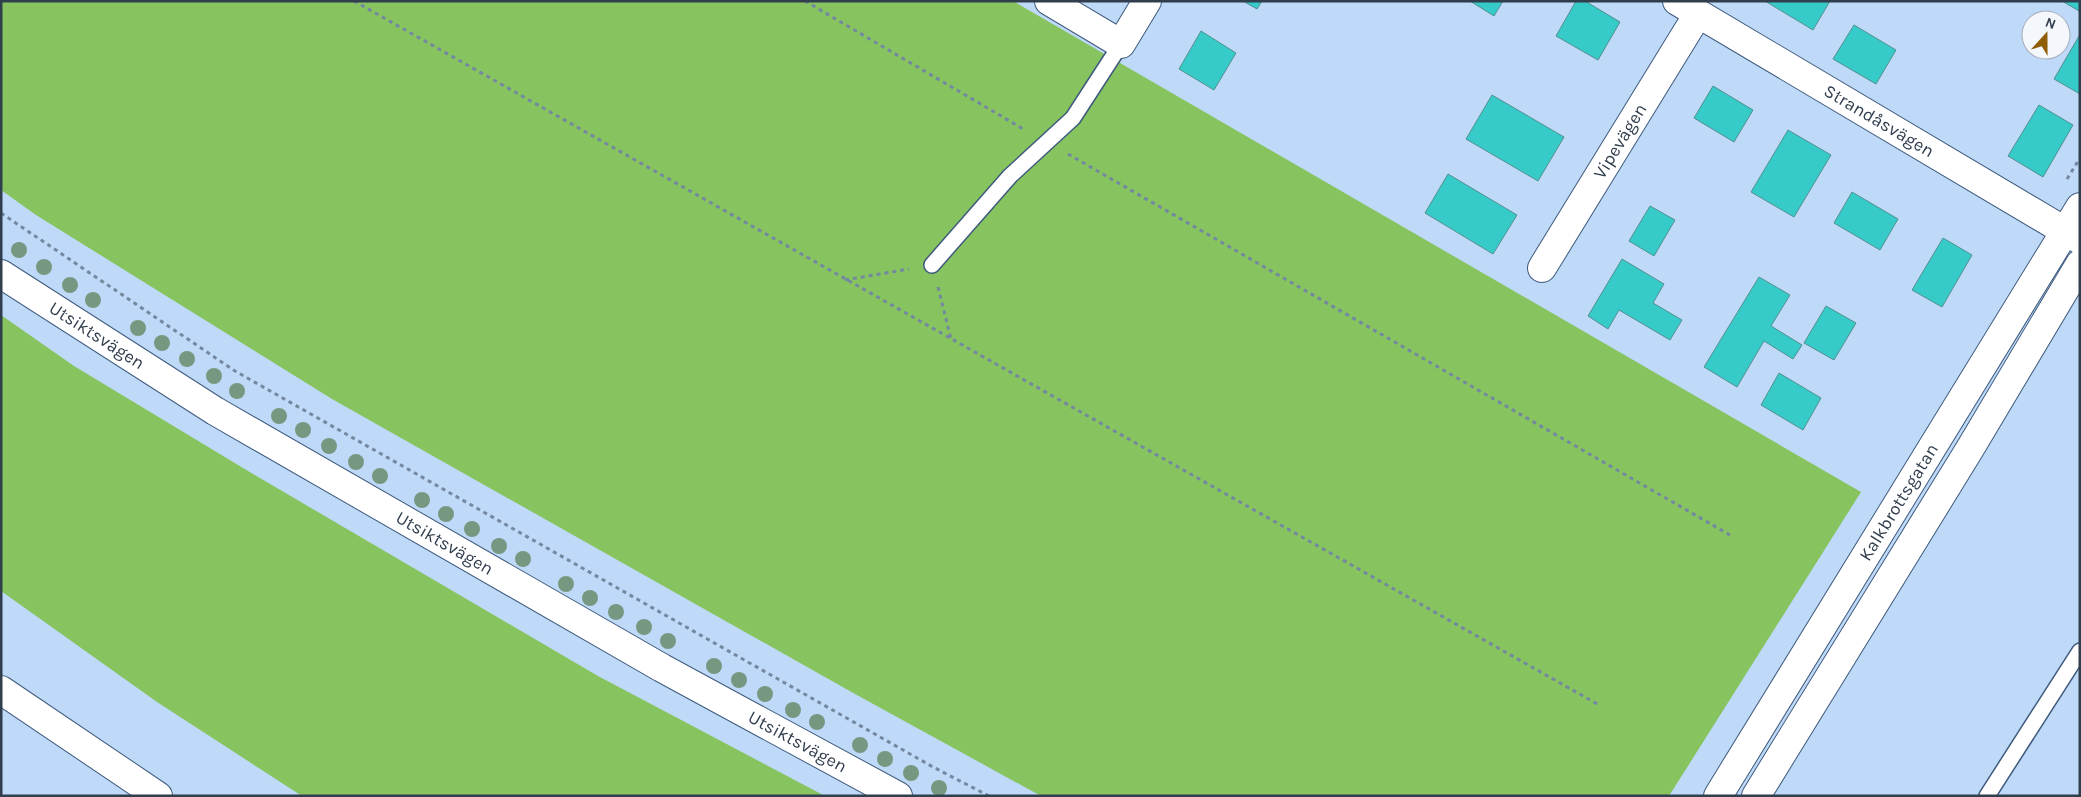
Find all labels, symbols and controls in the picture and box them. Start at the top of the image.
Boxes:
north arrow [2021,10,2071,60]
text: N [2043,14,2058,33]
street label: Strandåsvägen [1820,80,1938,162]
street label: Vipevägen [1588,99,1651,183]
street label: Utsiktsvägen [45,297,149,374]
street label: Kalkbrottsgatan [1854,439,1943,565]
street label: Utsiktsvägen [392,506,497,580]
street label: Utsiktsvägen [744,706,851,777]

